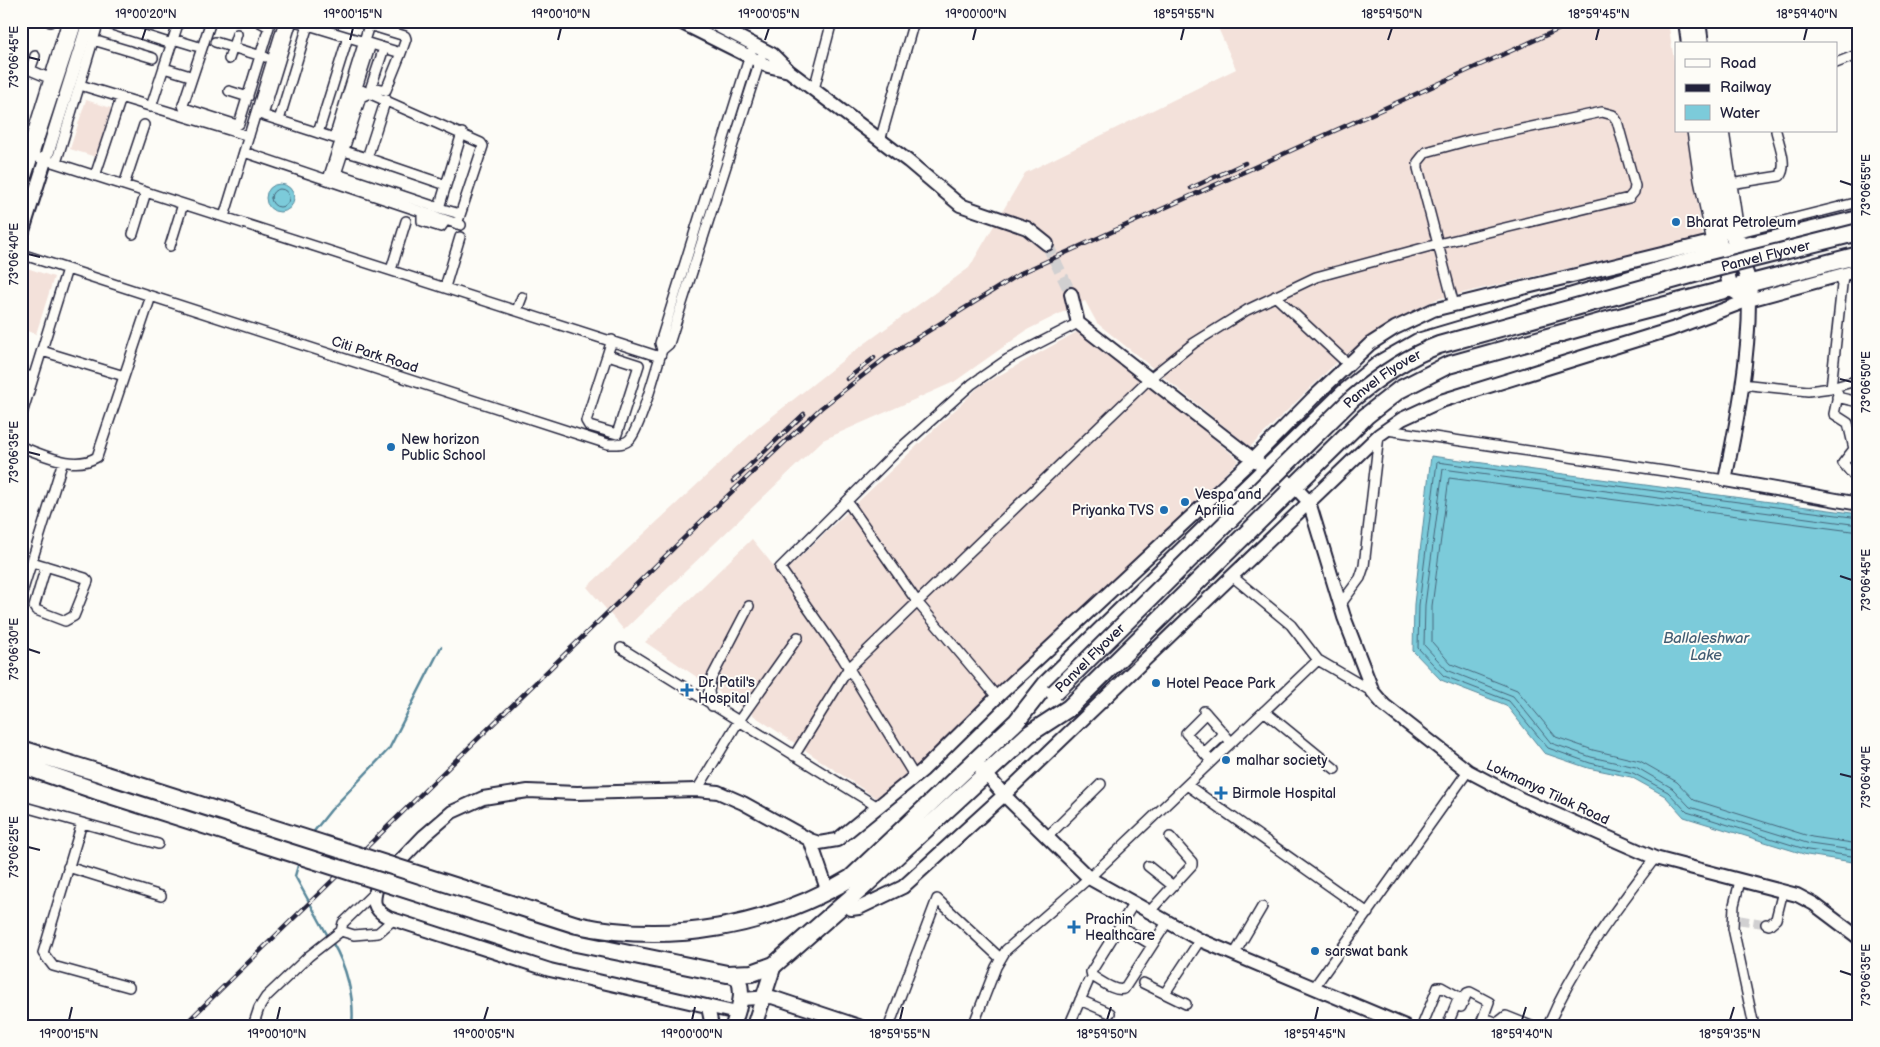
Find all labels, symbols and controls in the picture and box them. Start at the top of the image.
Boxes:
text: 19°00'20"N [115,7,177,22]
text: 19°00'15"N [324,7,382,22]
text: 19°00'10"N [531,7,591,22]
text: 19°00'05"N [738,7,800,22]
text: 19°00'00"N [945,7,1007,22]
text: 18°59'55"N [1154,7,1214,22]
text: 18°59'50"N [1361,7,1423,22]
text: 18°59'45"N [1568,7,1630,22]
text: 18°59'40"N [1776,7,1838,22]
text: 73°06'45"E [7,26,22,88]
legend [1675,42,1838,132]
text: Road [1720,54,1756,73]
text: Railway [1720,78,1771,97]
text: Water [1720,104,1760,123]
text: 73°06'55"E [1859,154,1874,216]
place label: Bharat Petroleum [1686,214,1796,231]
marker: Bharat Petroleum [1670,216,1682,228]
text: 73°06'40"E [7,223,22,285]
street label: Panvel Flyover [1719,236,1813,275]
street label: Citi Park Road [329,332,420,377]
street label: Panvel Flyover [1340,346,1425,412]
text: 73°06'50"E [1859,351,1874,413]
text: 73°06'35"E [7,421,22,483]
place label: New horizon Public School [401,431,486,464]
marker: New horizon Public School [385,441,397,453]
place label: Vespa and Aprilia [1195,486,1261,519]
marker: Vespa and Aprilia [1179,496,1191,508]
place label: Priyanka TVS [1072,502,1154,519]
marker: Priyanka TVS [1158,504,1170,516]
text: 73°06'45"E [1859,549,1874,611]
text: 73°06'30"E [7,618,22,680]
street label: Panvel Flyover [1052,620,1129,696]
water label: Ballaleshwar Lake [1663,629,1750,665]
place label: Dr. Patil's Hospital [698,674,755,707]
place label: Hotel Peace Park [1166,675,1275,692]
marker: Hotel Peace Park [1150,677,1162,689]
marker: Dr. Patil's Hospital [680,683,694,697]
text: 73°06'40"E [1859,746,1874,808]
place label: malhar society [1236,752,1328,769]
marker: malhar society [1220,754,1232,766]
street label: Lokmanya Tilak Road [1484,757,1612,828]
place label: Birmole Hospital [1232,785,1336,802]
marker: Birmole Hospital [1214,786,1228,800]
text: 73°06'25"E [7,816,22,878]
place label: Prachin Healthcare [1085,911,1155,944]
marker: Prachin Healthcare [1067,920,1081,934]
place label: sarswat bank [1325,943,1408,960]
text: 73°06'35"E [1859,944,1874,1006]
marker: sarswat bank [1309,945,1321,957]
text: 19°00'15"N [40,1027,98,1042]
text: 19°00'10"N [247,1027,307,1042]
text: 19°00'05"N [453,1027,515,1042]
text: 19°00'00"N [661,1027,723,1042]
text: 18°59'55"N [870,1027,930,1042]
text: 18°59'50"N [1076,1027,1138,1042]
text: 18°59'45"N [1284,1027,1346,1042]
text: 18°59'40"N [1491,1027,1553,1042]
text: 18°59'35"N [1699,1027,1761,1042]

